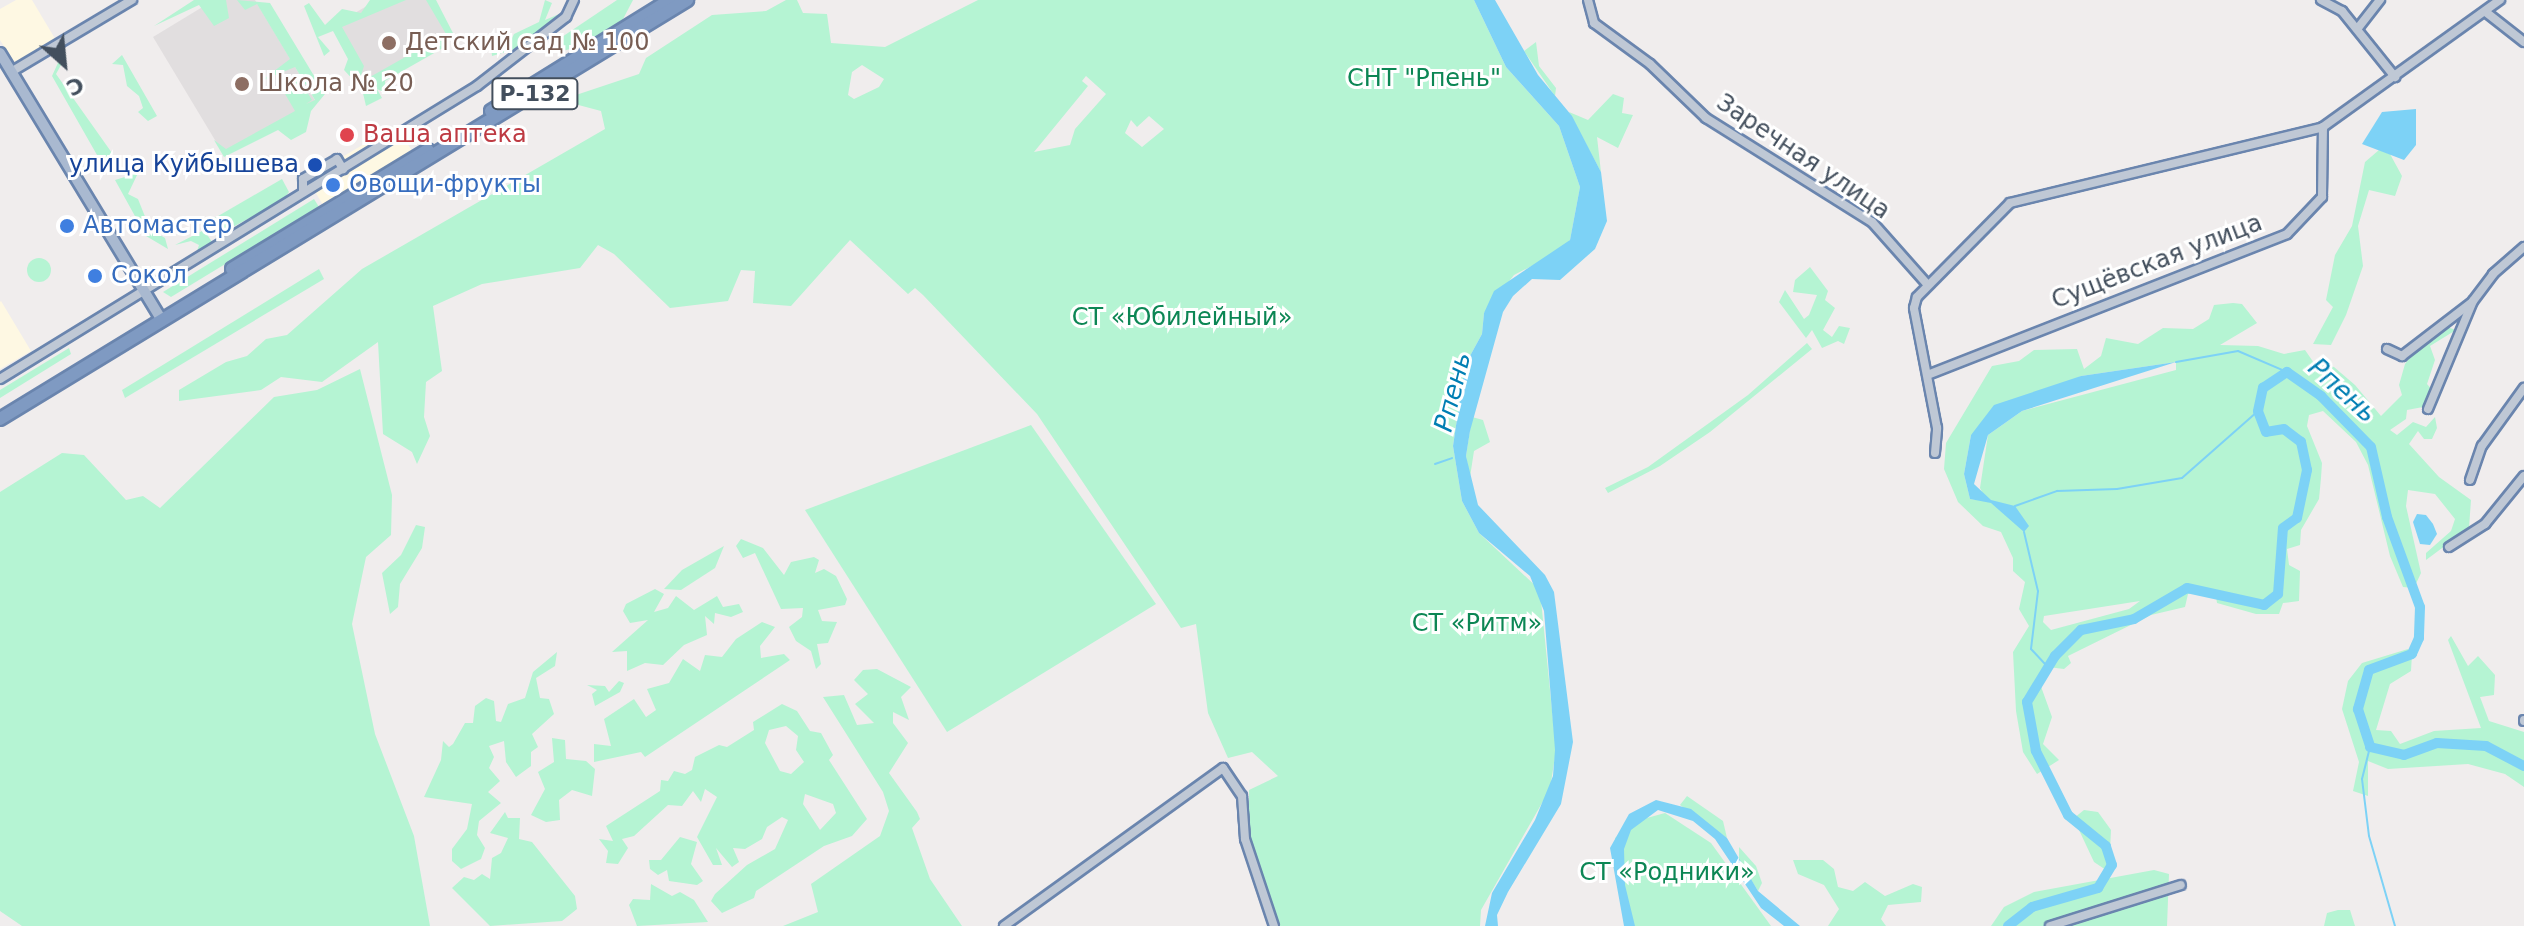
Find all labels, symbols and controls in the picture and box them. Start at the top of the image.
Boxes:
north arrow [24,24,104,104]
place label: Детский сад № 100 [405,29,650,57]
marker: Детский сад № 100 [380,34,398,52]
park label: СНТ "Рпень" [1347,65,1501,93]
place label: Школа № 20 [258,70,414,98]
text: С [62,71,88,101]
marker: Школа № 20 [233,75,251,93]
road number: Р-132 [491,76,579,112]
street label: Заречная улица [1711,88,1895,226]
place label: Ваша аптека [363,121,527,149]
marker: Ваша аптека [338,126,356,144]
place label: улица Куйбышева [69,151,299,179]
marker: улица Куйбышева [306,156,324,174]
place label: Овощи-фрукты [349,171,541,199]
marker: Овощи-фрукты [324,176,342,194]
street label: Сущёвская улица [2048,209,2266,315]
place label: Автомастер [83,212,232,240]
marker: Автомастер [58,217,76,235]
place label: Сокол [111,262,187,290]
marker: Сокол [86,267,104,285]
park label: СТ «Юбилейный» [1072,304,1292,332]
water label: Рпень [1428,349,1478,435]
water label: Рпень [2301,352,2383,430]
park label: СТ «Ритм» [1412,610,1542,638]
park label: СТ «Родники» [1579,859,1755,887]

